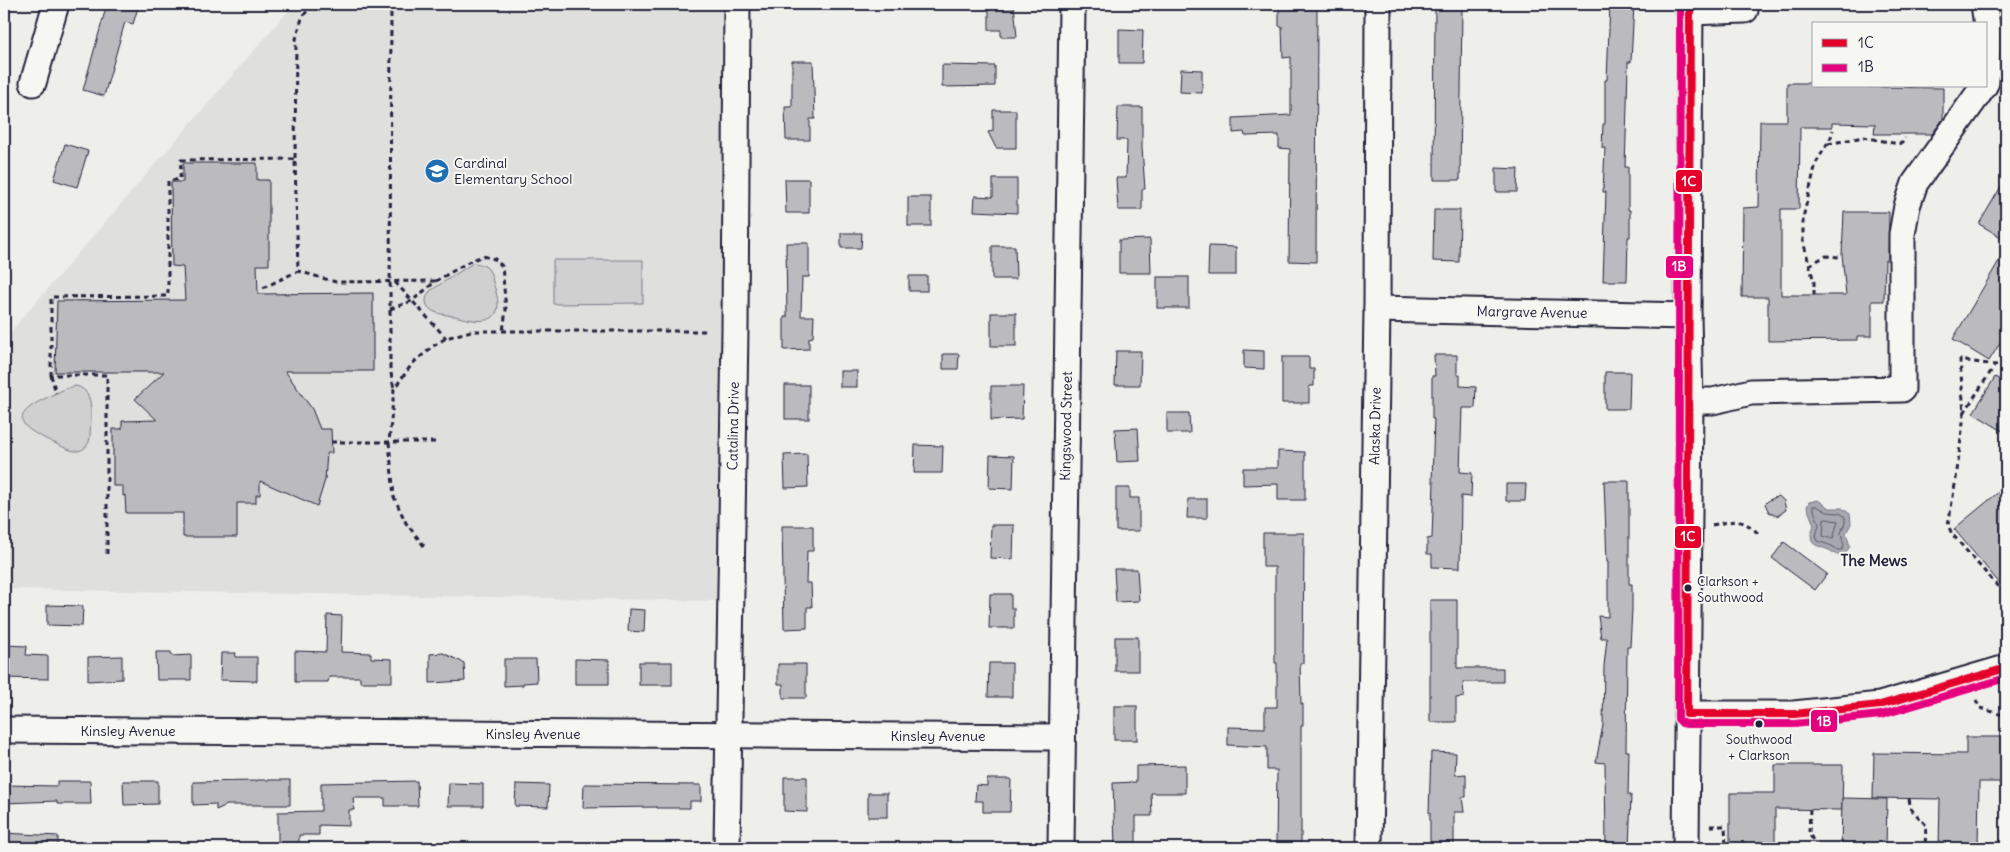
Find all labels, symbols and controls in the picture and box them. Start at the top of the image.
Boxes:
legend [1812,22,1988,88]
text: 1C [1858,33,1874,52]
text: 1B [1858,57,1874,76]
place label: Cardinal Elementary School [454,154,572,188]
school or university icon: Cardinal Elementary School [424,158,450,184]
line badge: 1C [1675,169,1703,193]
text: 1C [1682,172,1696,190]
line badge: 1B [1665,255,1694,279]
text: 1B [1672,257,1686,275]
street label: Margrave Avenue [1476,302,1588,322]
street label: Kingswood Street [1056,371,1076,481]
street label: Catalina Drive [723,382,743,470]
street label: Alaska Drive [1365,387,1385,465]
line badge: 1C [1674,525,1702,549]
text: 1C [1681,527,1695,545]
district label: The Mews [1841,551,1908,570]
place label: Clarkson + Southwood [1697,573,1764,606]
marker: Clarkson + Southwood [1683,583,1693,593]
line badge: 1B [1810,709,1838,733]
text: 1B [1817,712,1831,730]
marker: Southwood + Clarkson [1754,719,1764,729]
street label: Kinsley Avenue [80,722,176,740]
street label: Kinsley Avenue [485,725,581,743]
street label: Kinsley Avenue [890,727,986,745]
place label: Southwood + Clarkson [1726,731,1793,764]

